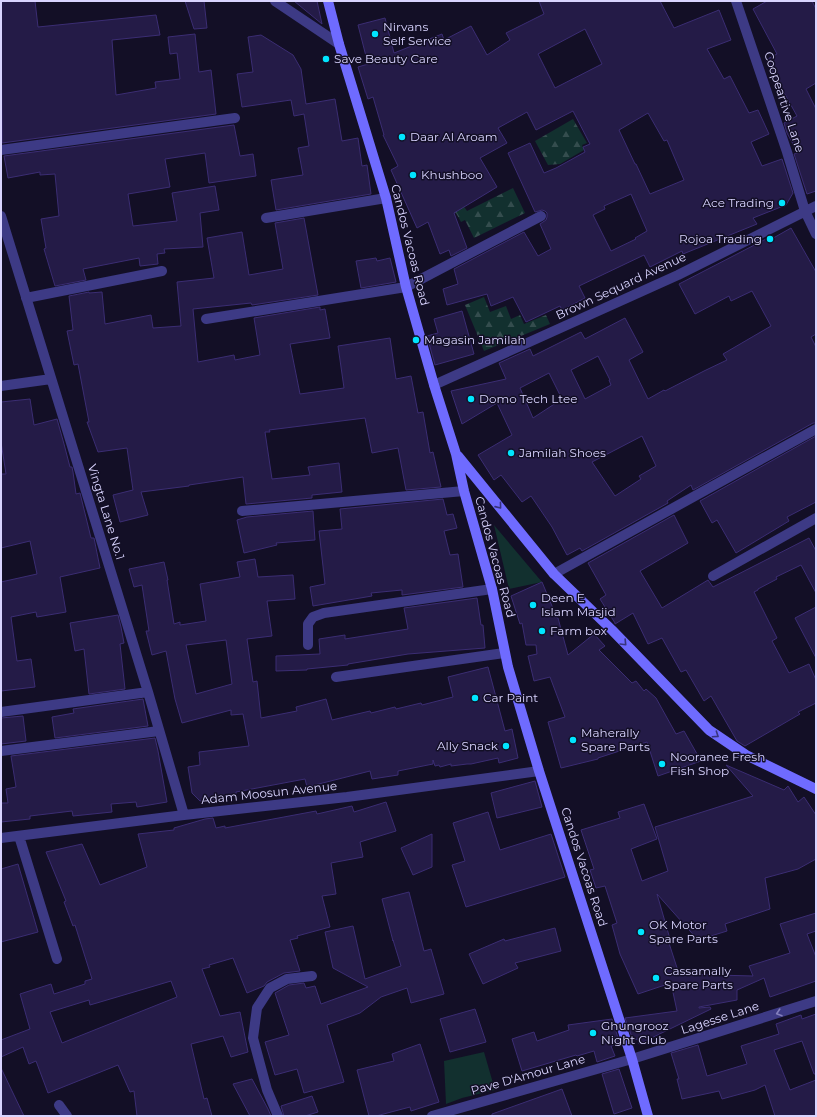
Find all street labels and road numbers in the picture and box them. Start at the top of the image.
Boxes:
street label: Coopeartive Lane [761,50,808,154]
street label: Candos Vacoas Road [388,183,433,307]
street label: Brown Sequard Avenue [553,249,688,322]
street label: Vingta Lane No.1 [85,462,128,561]
street label: Candos Vacoas Road [472,495,519,619]
street label: Adam Moosun Avenue [200,778,338,807]
street label: Candos Vacoas Road [558,805,611,928]
street label: Lagesse Lane [679,998,761,1037]
street label: Pave D'Amour Lane [469,1051,587,1098]

